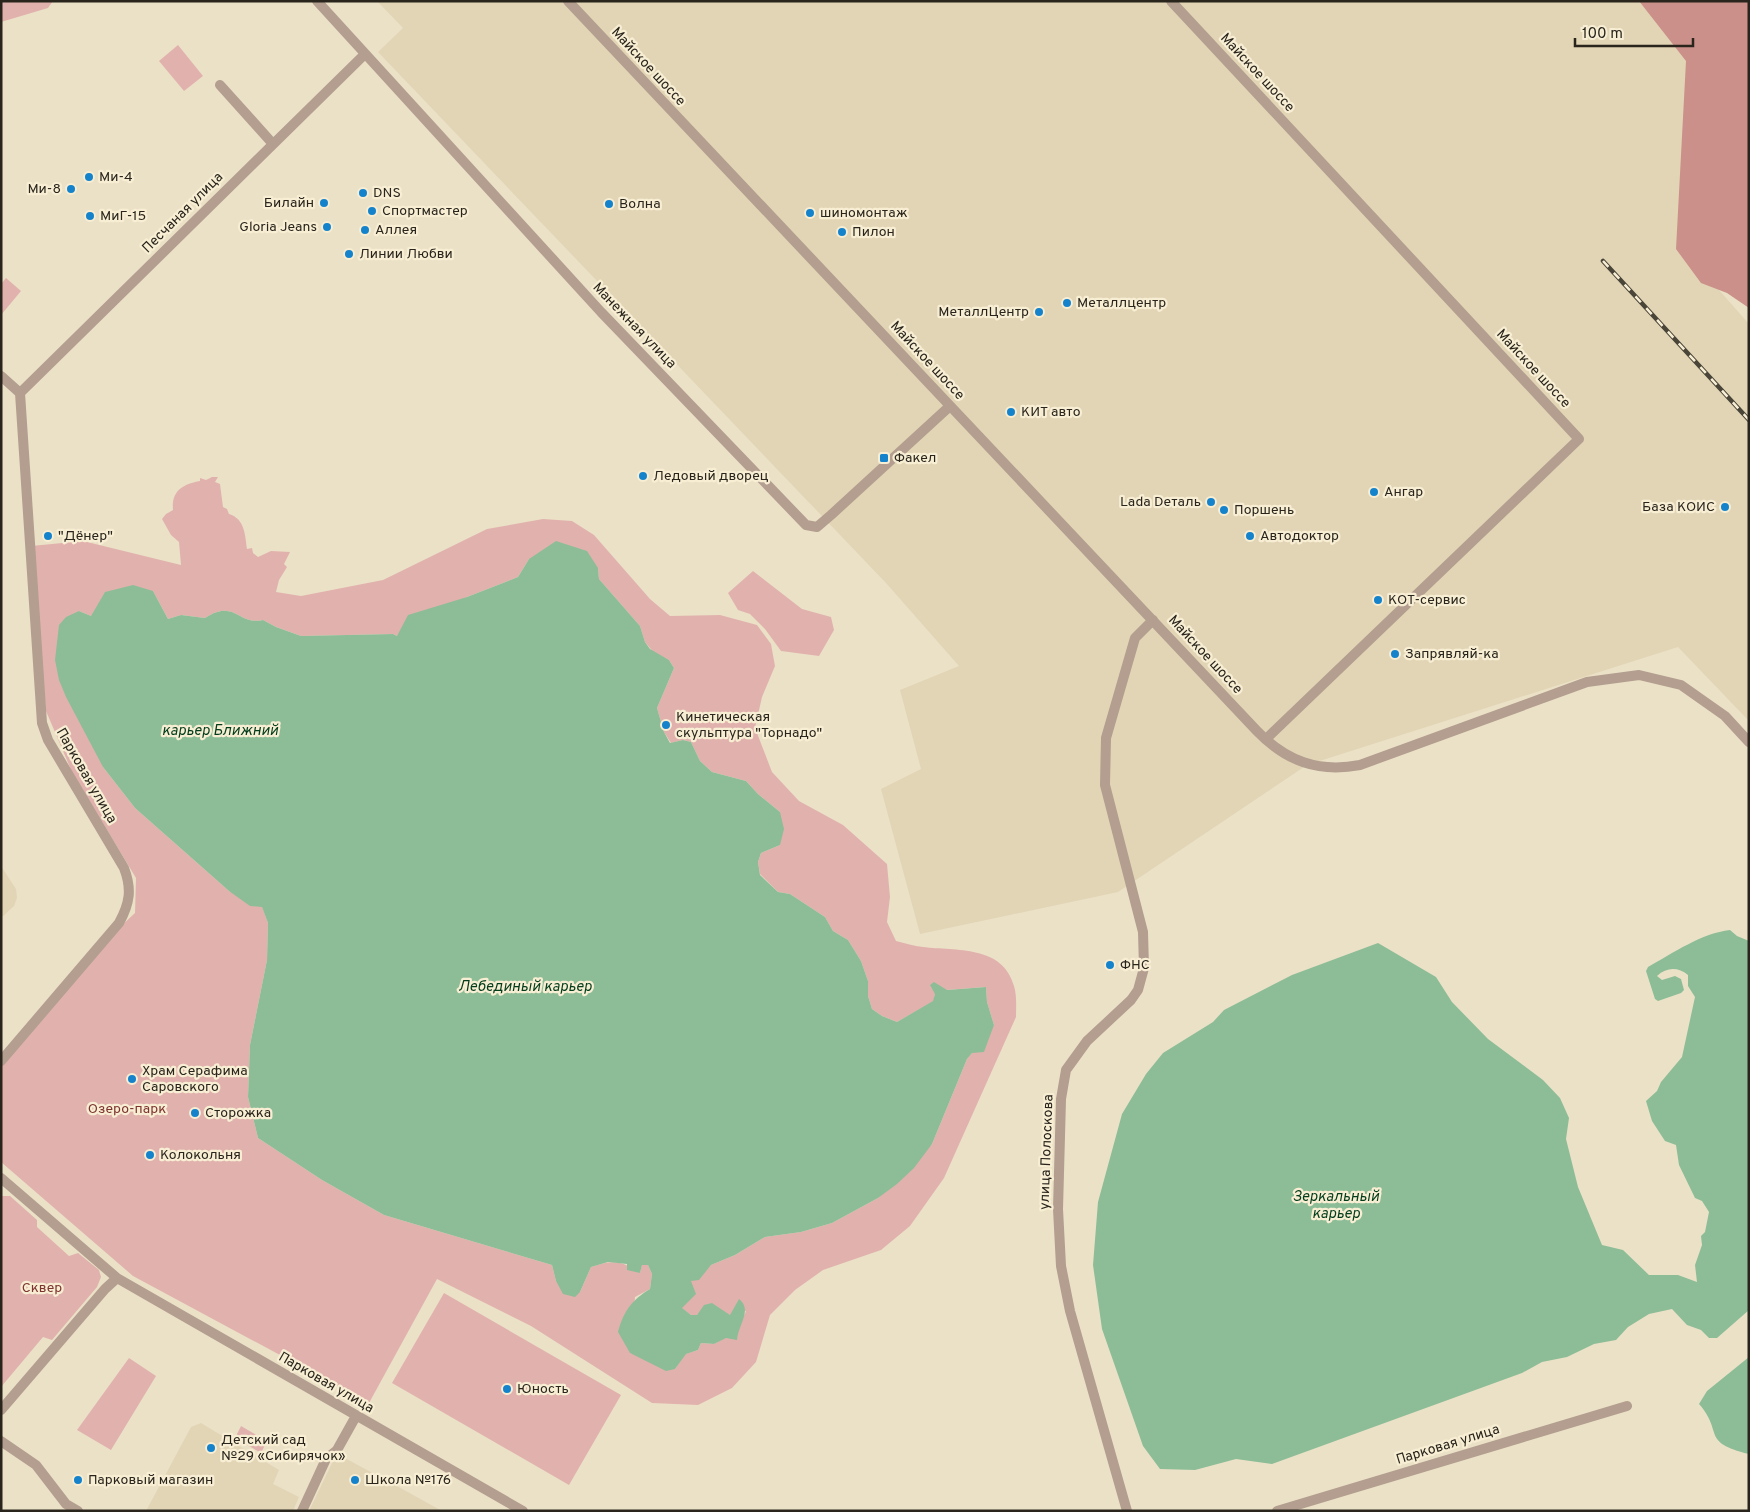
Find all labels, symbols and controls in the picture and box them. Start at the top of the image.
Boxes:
scale bar [1575,15,1692,47]
street label: Майское шоссе [607,24,689,110]
text: 100 m [1582,25,1623,44]
street label: Майское шоссе [1216,30,1298,116]
place label: Ми-4 [99,169,133,186]
street label: Песчаная улица [139,169,227,257]
marker: Ми-4 [83,171,95,183]
place label: Ми-8 [27,181,61,198]
marker: Ми-8 [65,183,77,195]
place label: DNS [373,185,401,202]
marker: DNS [357,187,369,199]
place label: Билайн [264,195,314,212]
place label: Волна [619,196,661,213]
marker: Билайн [318,197,330,209]
marker: Волна [603,198,615,210]
place label: Спортмастер [382,203,468,220]
marker: Спортмастер [366,205,378,217]
place label: шиномонтаж [820,205,908,222]
marker: шиномонтаж [804,207,816,219]
place label: МиГ-15 [100,208,146,225]
marker: МиГ-15 [84,210,96,222]
place label: Gloria Jeans [239,219,317,236]
marker: Gloria Jeans [321,221,333,233]
place label: Аллея [375,222,417,239]
marker: Аллея [359,224,371,236]
place label: Пилон [852,224,895,241]
marker: Пилон [836,226,848,238]
place label: Линии Любви [359,246,453,263]
marker: Линии Любви [343,248,355,260]
street label: Манежная улица [589,279,679,373]
place label: Металлцентр [1077,295,1166,312]
marker: Металлцентр [1061,297,1073,309]
place label: МеталлЦентр [938,304,1029,321]
marker: МеталлЦентр [1033,306,1045,318]
street label: Майское шоссе [886,318,968,404]
street label: Майское шоссе [1492,326,1574,412]
place label: КИТ авто [1021,404,1081,421]
marker: КИТ авто [1005,406,1017,418]
place label: Факел [894,450,936,467]
marker: Факел [878,452,890,464]
place label: Ледовый дворец [653,468,769,485]
marker: Ледовый дворец [637,470,649,482]
place label: Ангар [1384,484,1423,501]
marker: Ангар [1368,486,1380,498]
place label: Lada Dеталь [1120,494,1201,511]
marker: Lada Dеталь [1205,496,1217,508]
place label: База КОИС [1642,499,1715,516]
marker: База КОИС [1719,501,1731,513]
place label: Поршень [1234,502,1294,519]
marker: Поршень [1218,504,1230,516]
place label: "Дёнер" [58,528,113,545]
place label: Автодоктор [1260,528,1339,545]
marker: "Дёнер" [42,530,54,542]
marker: Автодоктор [1244,530,1256,542]
place label: КОТ-сервис [1388,592,1466,609]
marker: КОТ-сервис [1372,594,1384,606]
street label: Майское шоссе [1164,612,1246,698]
place label: Запрявляй-ка [1405,646,1499,663]
marker: Запрявляй-ка [1389,648,1401,660]
place label: Кинетическая скульптура "Торнадо" [676,709,822,742]
marker: Кинетическая скульптура "Торнадо" [660,719,672,731]
water label: карьер Ближний [162,722,280,741]
street label: Парковая улица [52,725,120,827]
place label: ФНС [1120,957,1150,974]
marker: ФНС [1104,959,1116,971]
water label: Лебединый карьер [458,978,592,997]
place label: Храм Серафима Саровского [142,1063,248,1096]
marker: Храм Серафима Саровского [126,1073,138,1085]
street label: улица Полоскова [1036,1094,1058,1210]
park label: Озеро-парк [88,1101,166,1118]
place label: Сторожка [205,1105,271,1122]
marker: Сторожка [189,1107,201,1119]
place label: Колокольня [160,1147,241,1164]
marker: Колокольня [144,1149,156,1161]
water label: Зеркальный карьер [1293,1188,1380,1224]
park label: Сквер [22,1280,62,1297]
street label: Парковая улица [275,1349,377,1417]
place label: Юность [517,1381,569,1398]
marker: Юность [501,1383,513,1395]
street label: Парковая улица [1394,1421,1502,1469]
place label: Детский сад №29 «Сибирячок» [221,1432,345,1465]
marker: Детский сад №29 «Сибирячок» [205,1442,217,1454]
place label: Парковый магазин [88,1472,213,1489]
place label: Школа №176 [365,1472,451,1489]
marker: Парковый магазин [72,1474,84,1486]
marker: Школа №176 [349,1474,361,1486]

